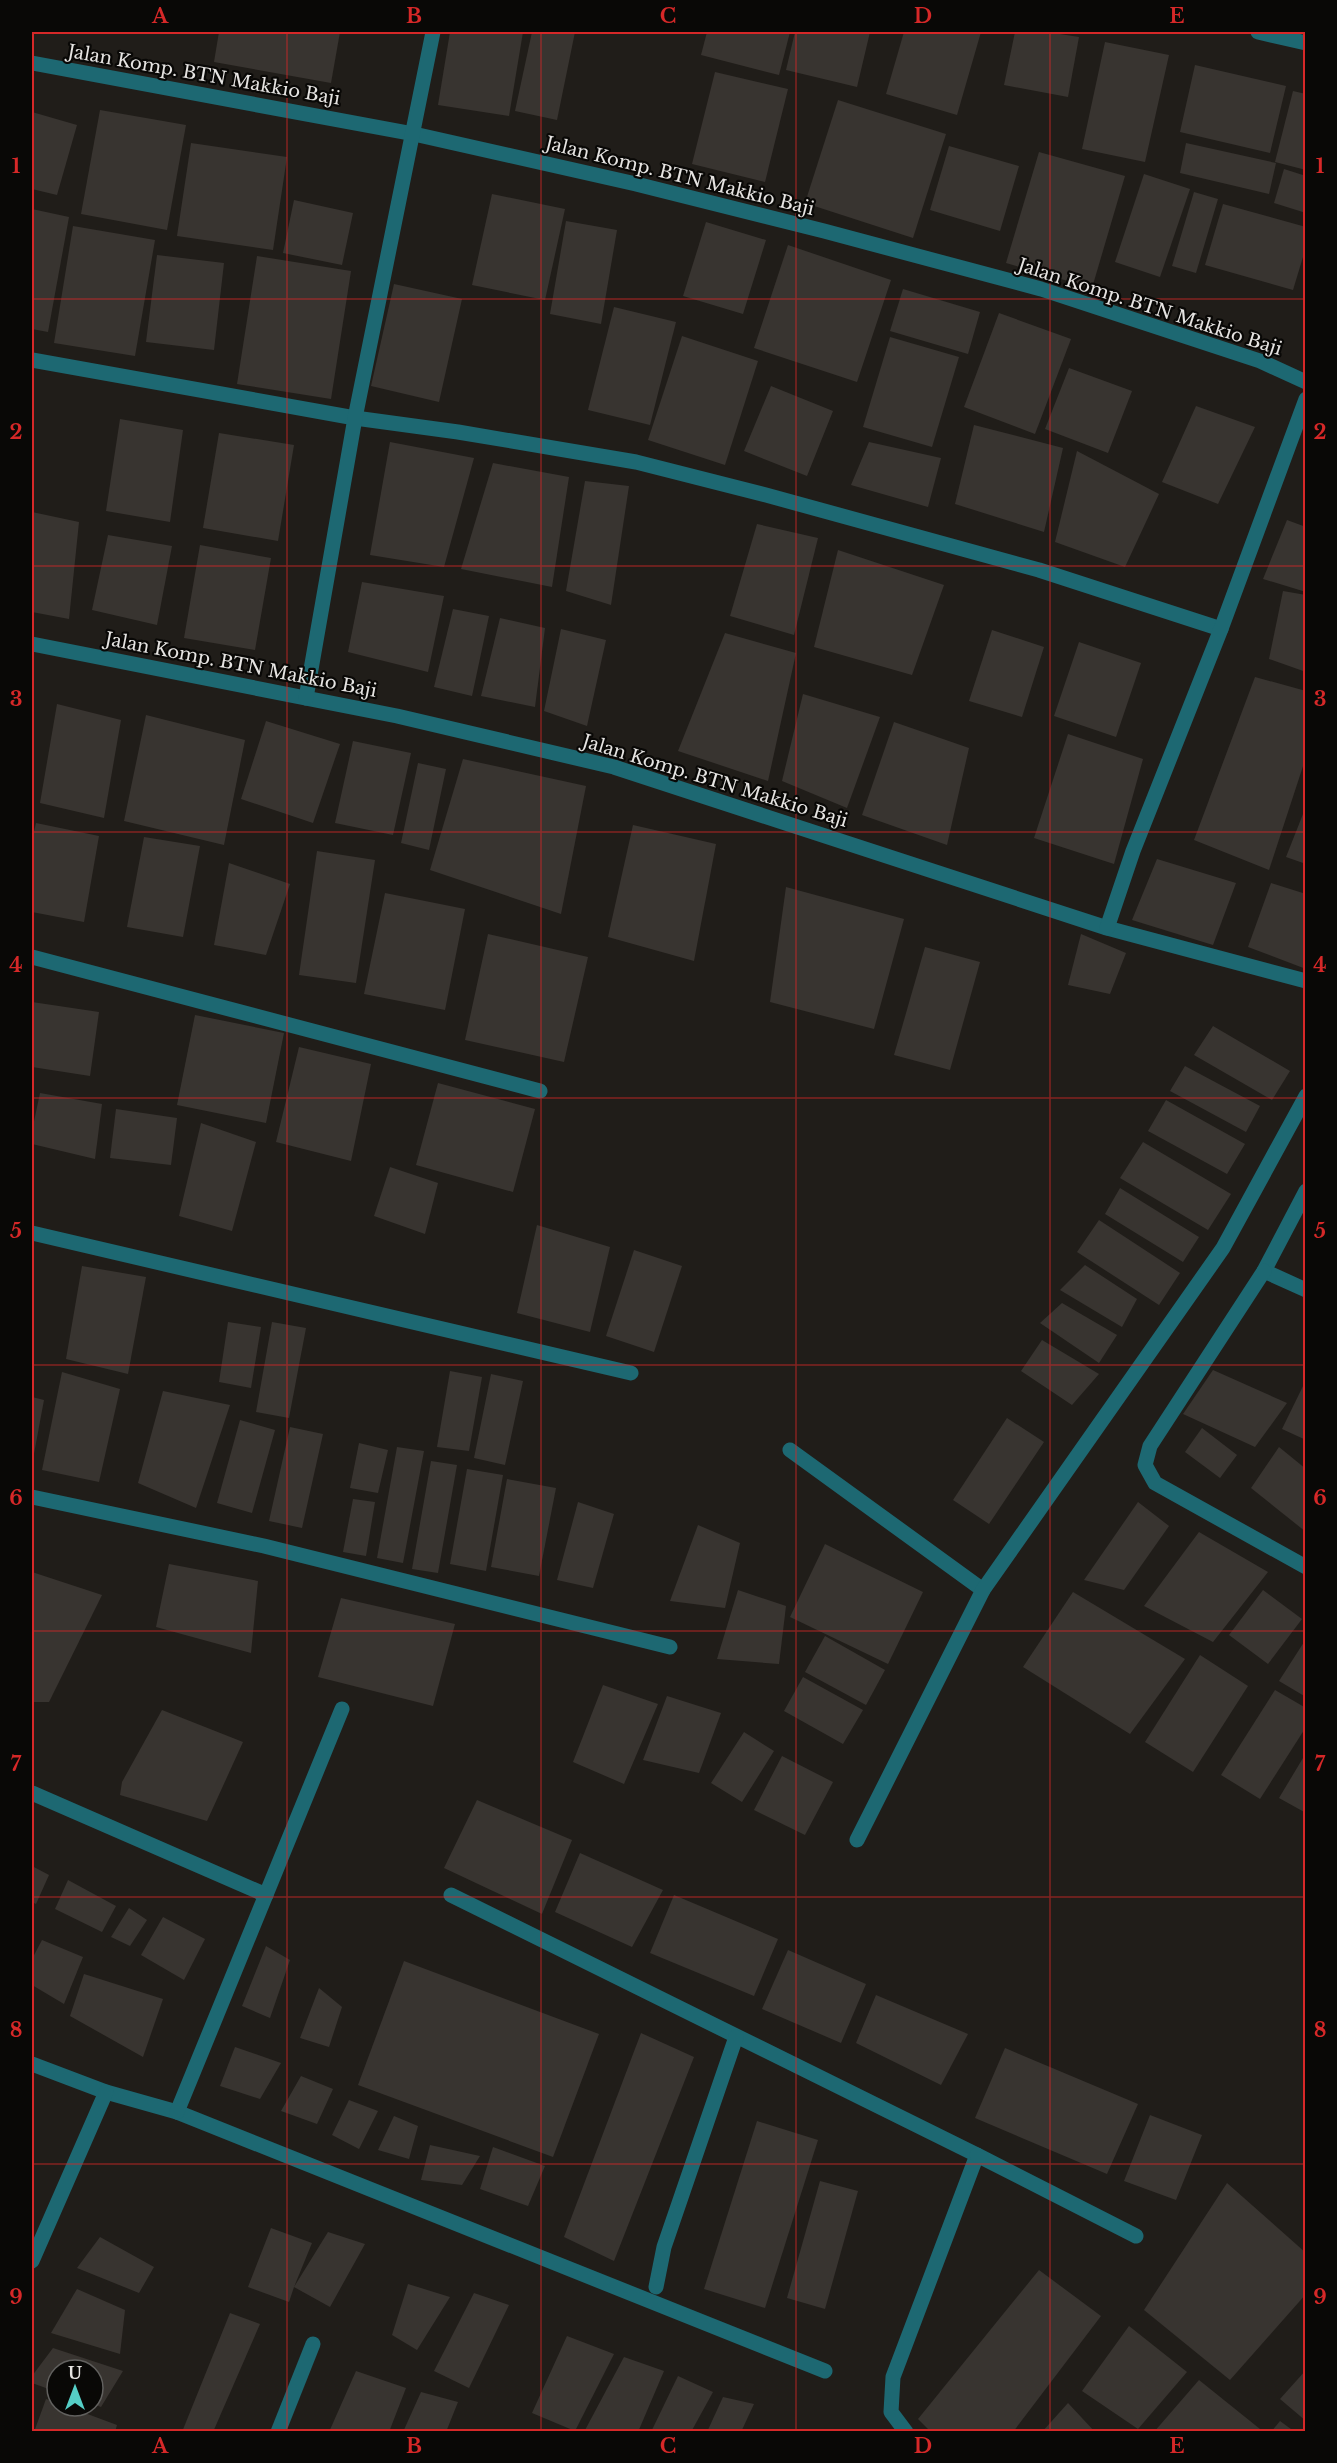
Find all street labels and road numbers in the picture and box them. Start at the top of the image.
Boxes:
street label: Jalan Komp. BTN Makkio Baji [64,40,342,110]
street label: Jalan Komp. BTN Makkio Baji [541,131,817,220]
street label: Jalan Komp. BTN Makkio Baji [1013,253,1285,360]
street label: Jalan Komp. BTN Makkio Baji [101,627,379,702]
street label: Jalan Komp. BTN Makkio Baji [578,730,850,832]

